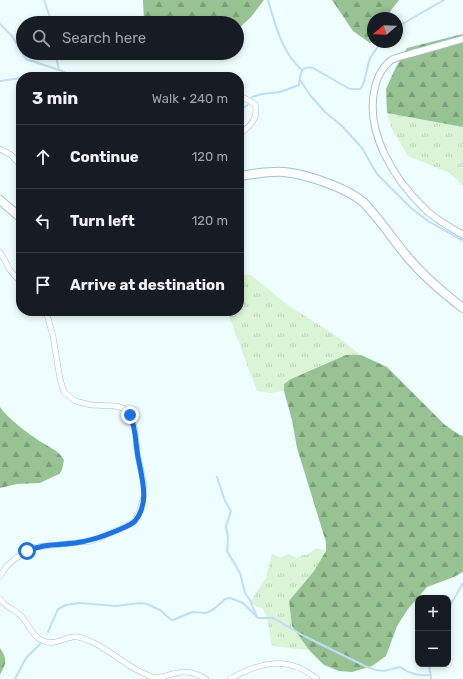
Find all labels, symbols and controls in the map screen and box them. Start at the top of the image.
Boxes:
north arrow [367,12,403,48]
search box [16,16,244,60]
icon: search [30,27,52,49]
text: Search here [62,29,146,47]
text: 3 min [32,88,78,108]
text: Walk · 240 m [152,91,228,106]
icon: ahead [32,146,54,168]
text: Continue [70,148,139,166]
text: 120 m [192,149,228,164]
icon: left [32,210,54,232]
text: Turn left [70,212,135,230]
text: 120 m [192,213,228,228]
icon: arrive [32,274,54,296]
text: Arrive at destination [70,276,225,294]
route end [121,406,139,424]
route start [18,542,36,560]
map controls [415,595,451,667]
button: + [415,595,451,631]
button: − [415,631,451,667]

